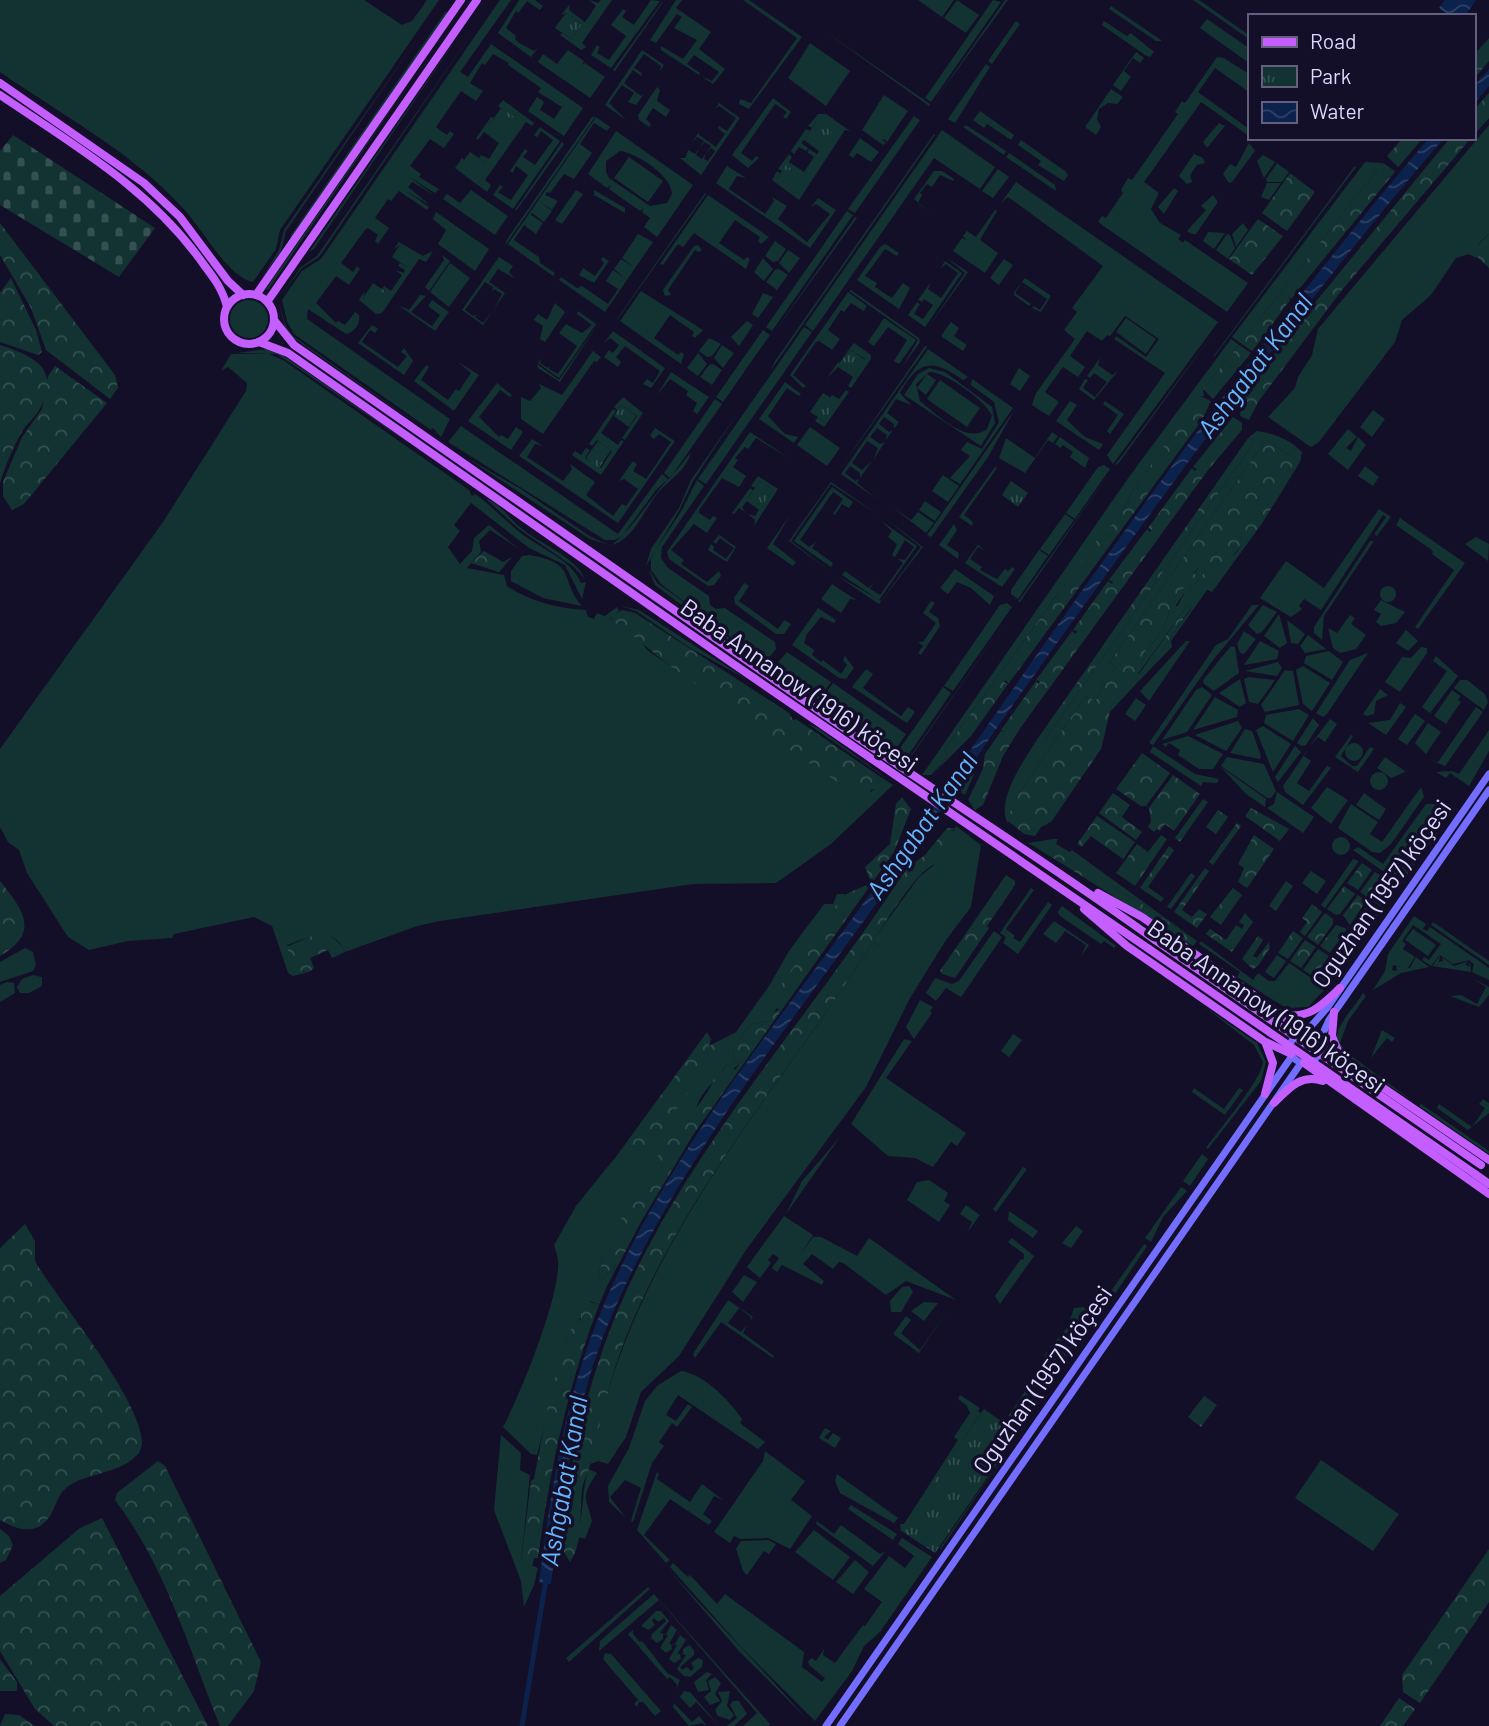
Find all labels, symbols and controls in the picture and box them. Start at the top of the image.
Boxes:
legend [1248,14,1475,140]
text: Road [1310,28,1356,53]
text: Park [1310,63,1351,88]
text: Water [1310,98,1365,123]
water label: Ashgabat Kanal [1190,287,1318,443]
street label: Baba Annanow (1916) köçesi [676,592,924,778]
water label: Ashgabat Kanal [859,746,983,904]
street label: Oguzhan (1957) köçesi [1305,793,1457,993]
street label: Baba Annanow (1916) köçesi [1143,913,1391,1099]
street label: Oguzhan (1957) köçesi [966,1279,1118,1479]
water label: Ashgabat Kanal [532,1393,593,1568]

